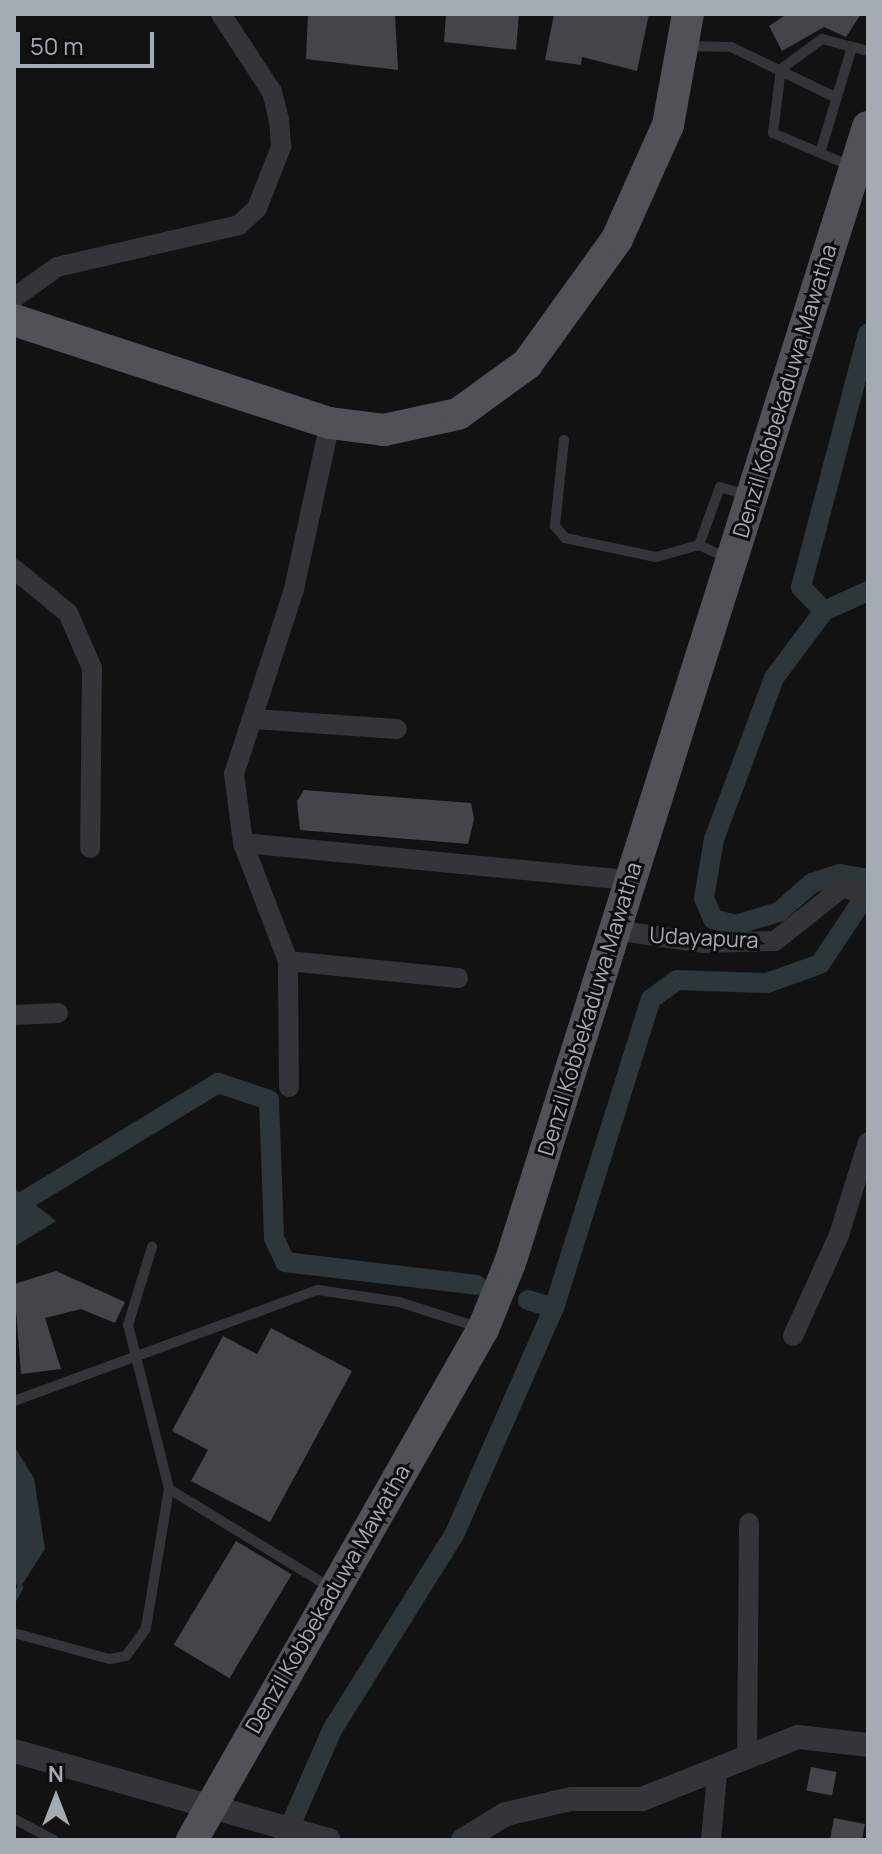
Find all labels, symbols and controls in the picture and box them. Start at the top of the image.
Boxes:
scale bar [20,16,158,66]
text: 50 m [30,29,84,62]
street label: Denzil Kobbekaduwa Mawatha [728,241,842,541]
street label: Denzil Kobbekaduwa Mawatha [533,859,647,1159]
street label: Udayapura [649,922,759,954]
street label: Denzil Kobbekaduwa Mawatha [240,1460,416,1738]
north arrow [16,1758,96,1838]
text: N [48,1759,64,1789]

